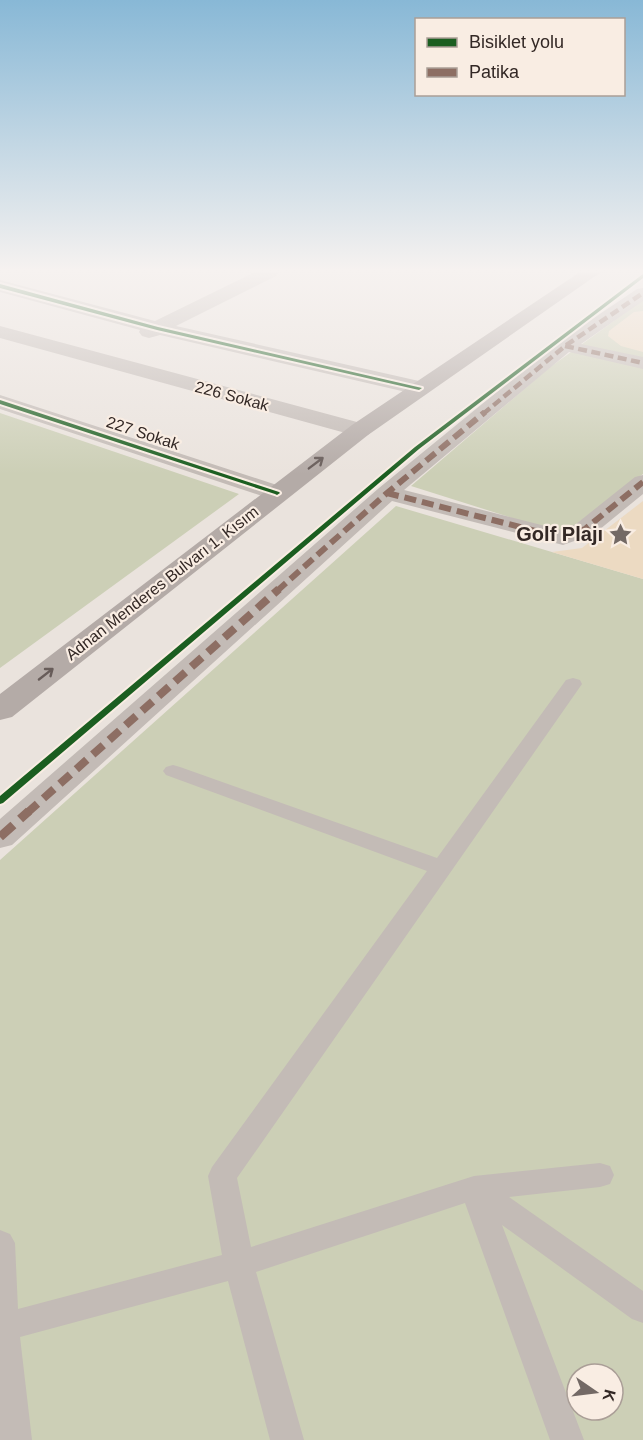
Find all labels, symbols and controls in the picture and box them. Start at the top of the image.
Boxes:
legend [415,18,625,96]
text: Bisiklet yolu [469,32,564,52]
text: Patika [469,62,520,82]
street label: 226 Sokak [193,378,272,414]
street label: 227 Sokak [104,413,183,453]
one-way arrow [307,457,323,470]
street label: Adnan Menderes Bulvarı 1. Kısım [63,503,261,663]
place icon: Golf Plajı [608,521,634,547]
place label: Golf Plajı [516,523,603,545]
one-way arrow [38,667,54,680]
north arrow [565,1362,625,1422]
text: K [599,1388,619,1404]

